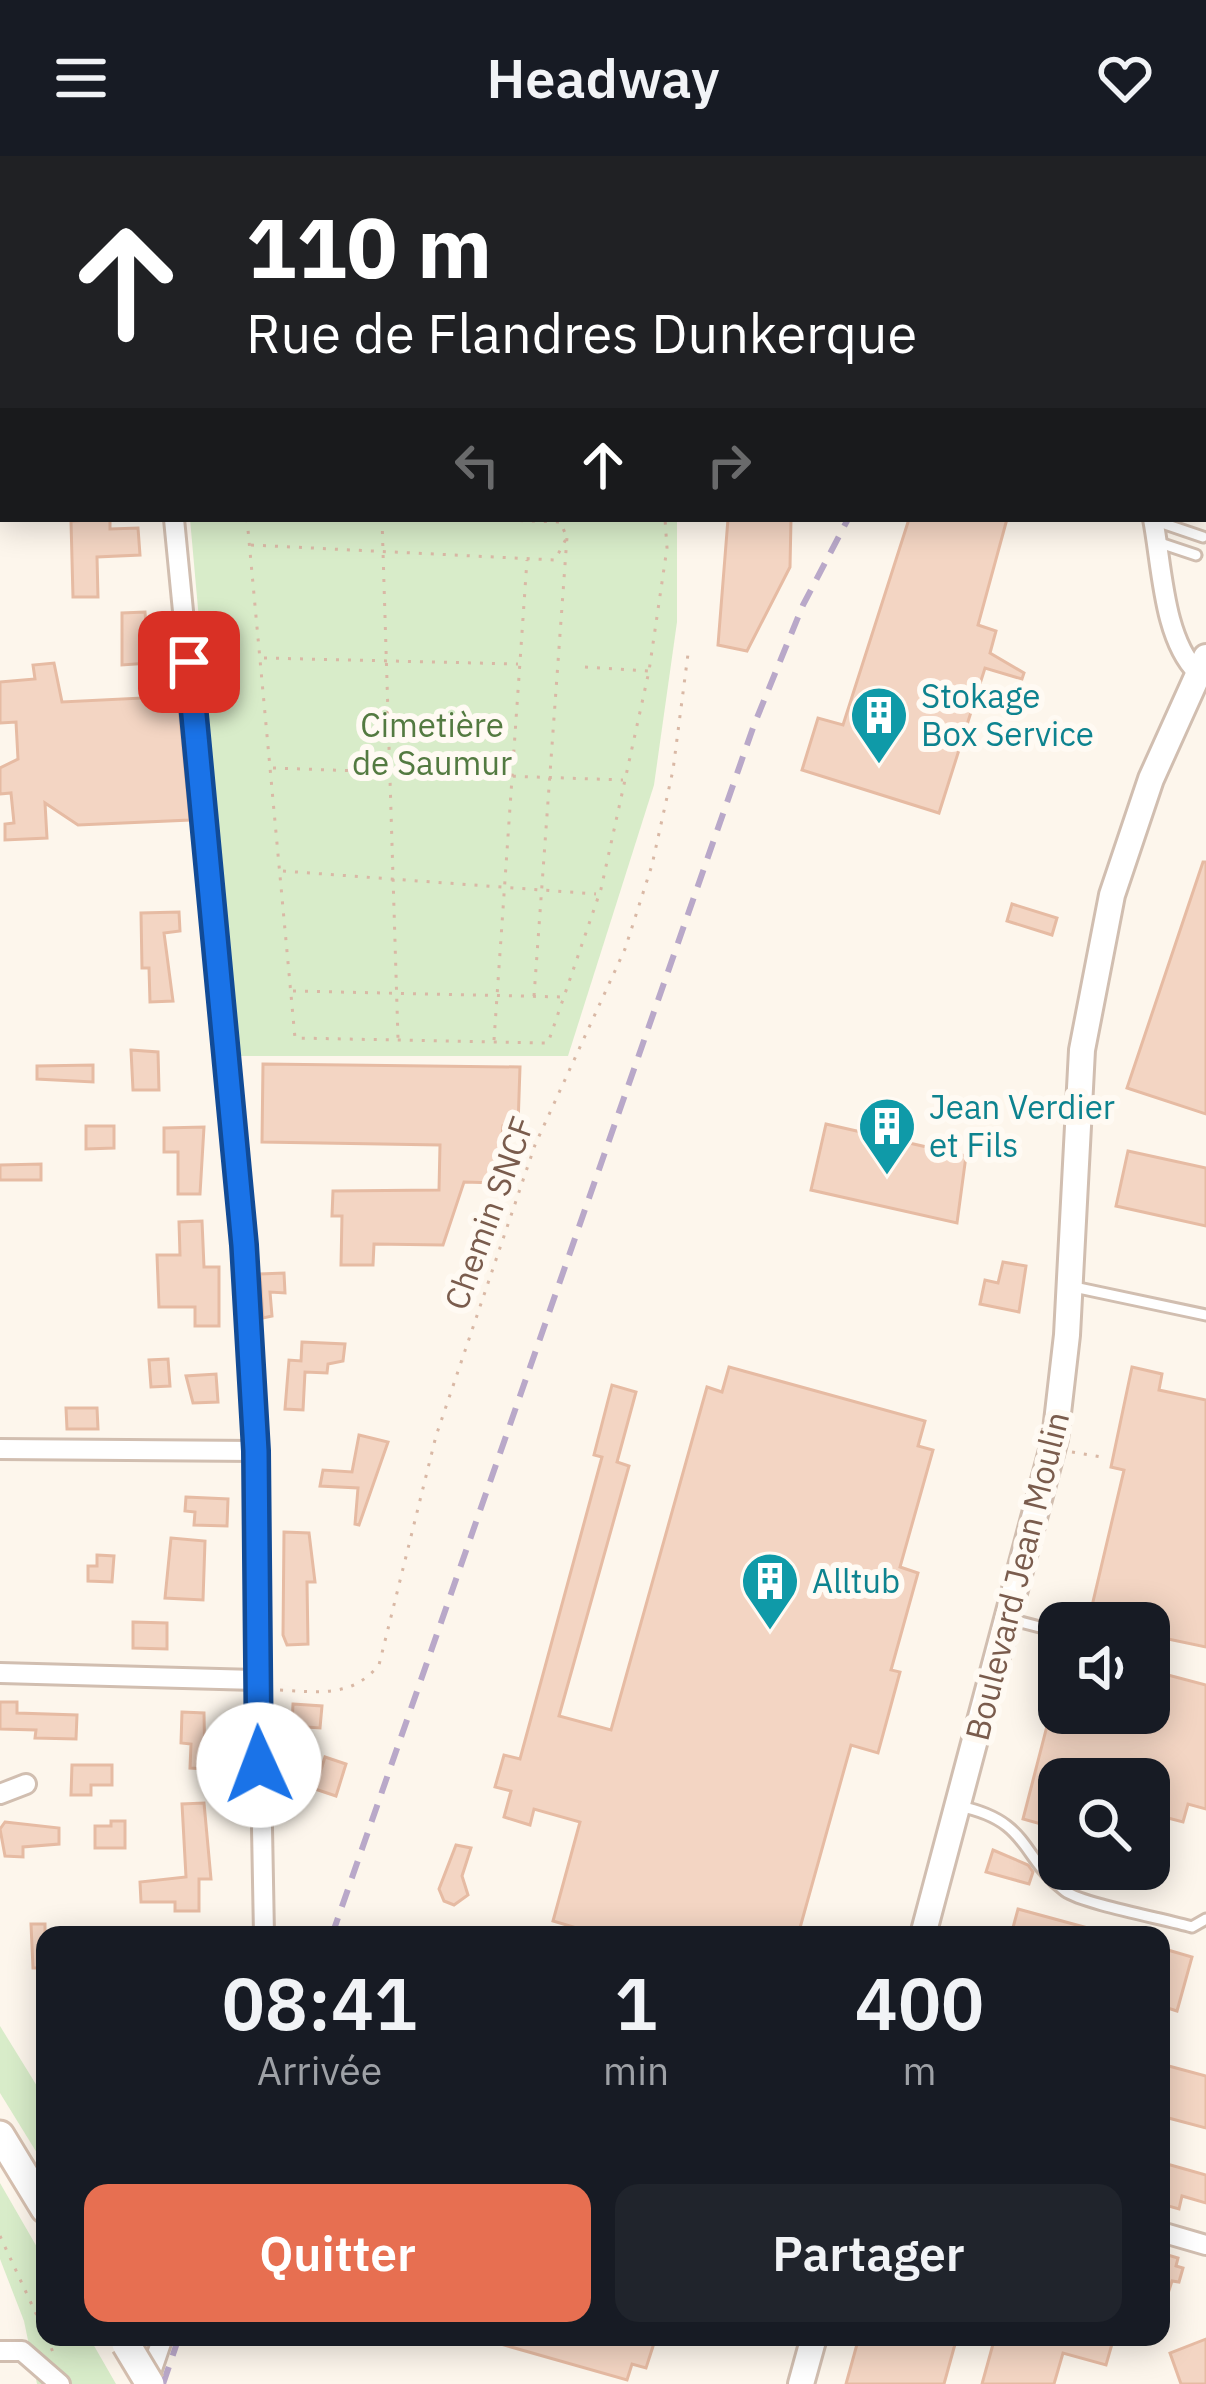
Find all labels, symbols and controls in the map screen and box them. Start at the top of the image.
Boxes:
text: Headway [486,43,720,113]
icon: menu [48,45,114,111]
icon: heart [1092,45,1158,111]
text: 110 m [246,192,492,301]
icon: ahead [48,204,204,360]
text: Rue de Flandres Dunkerque [246,298,917,368]
icon: left [444,432,510,498]
icon: ahead [570,432,636,498]
icon: right [696,432,762,498]
pin [138,611,240,713]
icon: arrive [156,629,222,695]
place label: Stokage Box Service [921,674,1094,755]
building icon: Stokage Box Service [848,684,910,766]
park label: Cimetière de Saumur [352,703,512,784]
place label: Jean Verdier et Fils [929,1085,1115,1166]
building icon: Jean Verdier et Fils [856,1095,918,1177]
street label: Chemin SNCF [434,1110,543,1315]
street label: Boulevard Jean Moulin [955,1407,1078,1745]
building icon: Alltub [739,1550,801,1632]
place label: Alltub [812,1559,900,1602]
map controls [1038,1602,1170,1890]
button: sound [1038,1602,1170,1734]
position arrow [196,1702,322,1828]
button: search [1038,1758,1170,1890]
text: 08:41 [222,1956,417,2050]
text: 1 [614,1956,658,2050]
text: 400 [855,1956,984,2050]
text: Arrivée [257,2045,382,2096]
text: min [603,2045,669,2096]
text: m [902,2045,937,2096]
button: Quitter [84,2184,591,2322]
button: Partager [615,2184,1122,2322]

